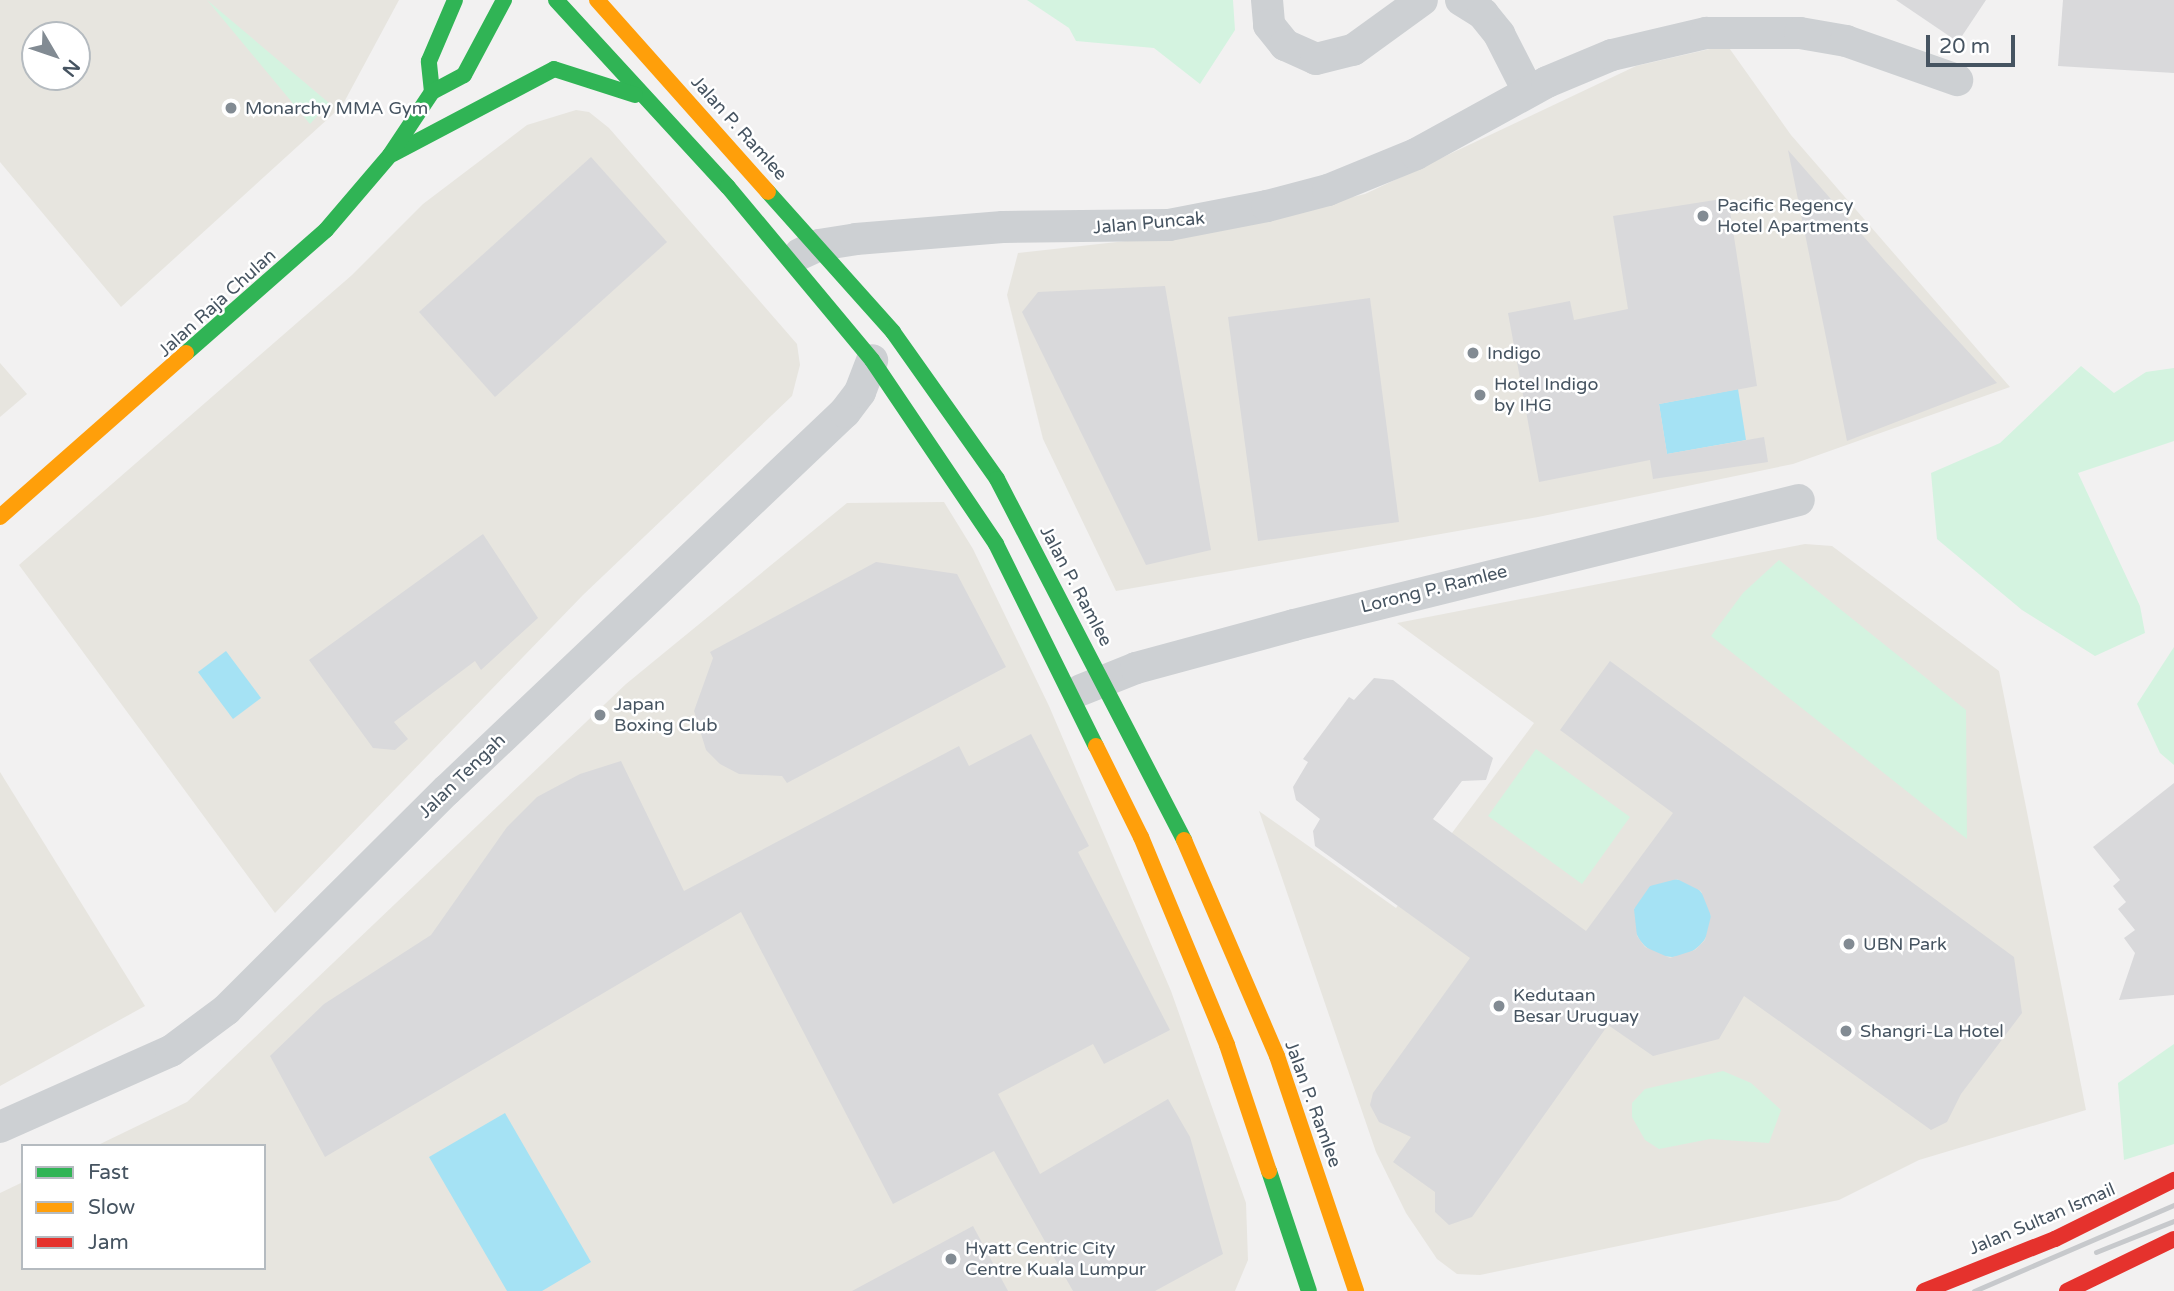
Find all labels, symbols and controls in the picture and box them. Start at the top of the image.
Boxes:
north arrow [21,21,91,91]
scale bar [1929,21,2018,65]
text: 20 m [1939,34,1990,59]
text: N [57,55,84,81]
street label: Jalan P. Ramlee [686,71,792,185]
place label: Monarchy MMA Gym [245,97,428,119]
marker: Monarchy MMA Gym [223,100,239,116]
place label: Pacific Regency Hotel Apartments [1717,195,1869,238]
street label: Jalan Puncak [1092,207,1206,239]
marker: Pacific Regency Hotel Apartments [1695,208,1711,224]
street label: Jalan Raja Chulan [154,244,280,362]
place label: Indigo [1487,342,1541,364]
marker: Indigo [1465,345,1481,361]
place label: Hotel Indigo by IHG [1494,374,1598,416]
marker: Hotel Indigo by IHG [1472,387,1488,403]
street label: Jalan P. Ramlee [1035,522,1117,650]
street label: Lorong P. Ramlee [1358,560,1510,618]
place label: Japan Boxing Club [614,694,718,736]
marker: Japan Boxing Club [592,707,608,723]
street label: Jalan Tengah [414,729,510,823]
place label: UBN Park [1863,933,1947,955]
marker: UBN Park [1841,936,1857,952]
place label: Kedutaan Besar Uruguay [1513,985,1639,1028]
marker: Kedutaan Besar Uruguay [1491,998,1507,1014]
place label: Shangri-La Hotel [1860,1020,2004,1042]
marker: Shangri-La Hotel [1838,1023,1854,1039]
street label: Jalan P. Ramlee [1280,1038,1346,1170]
legend [21,1144,266,1270]
text: Fast [88,1160,129,1185]
street label: Jalan Sultan Ismail [1966,1178,2118,1260]
text: Slow [88,1195,135,1220]
text: Jam [88,1230,129,1255]
place label: Hyatt Centric City Centre Kuala Lumpur [965,1238,1146,1280]
marker: Hyatt Centric City Centre Kuala Lumpur [943,1251,959,1267]

